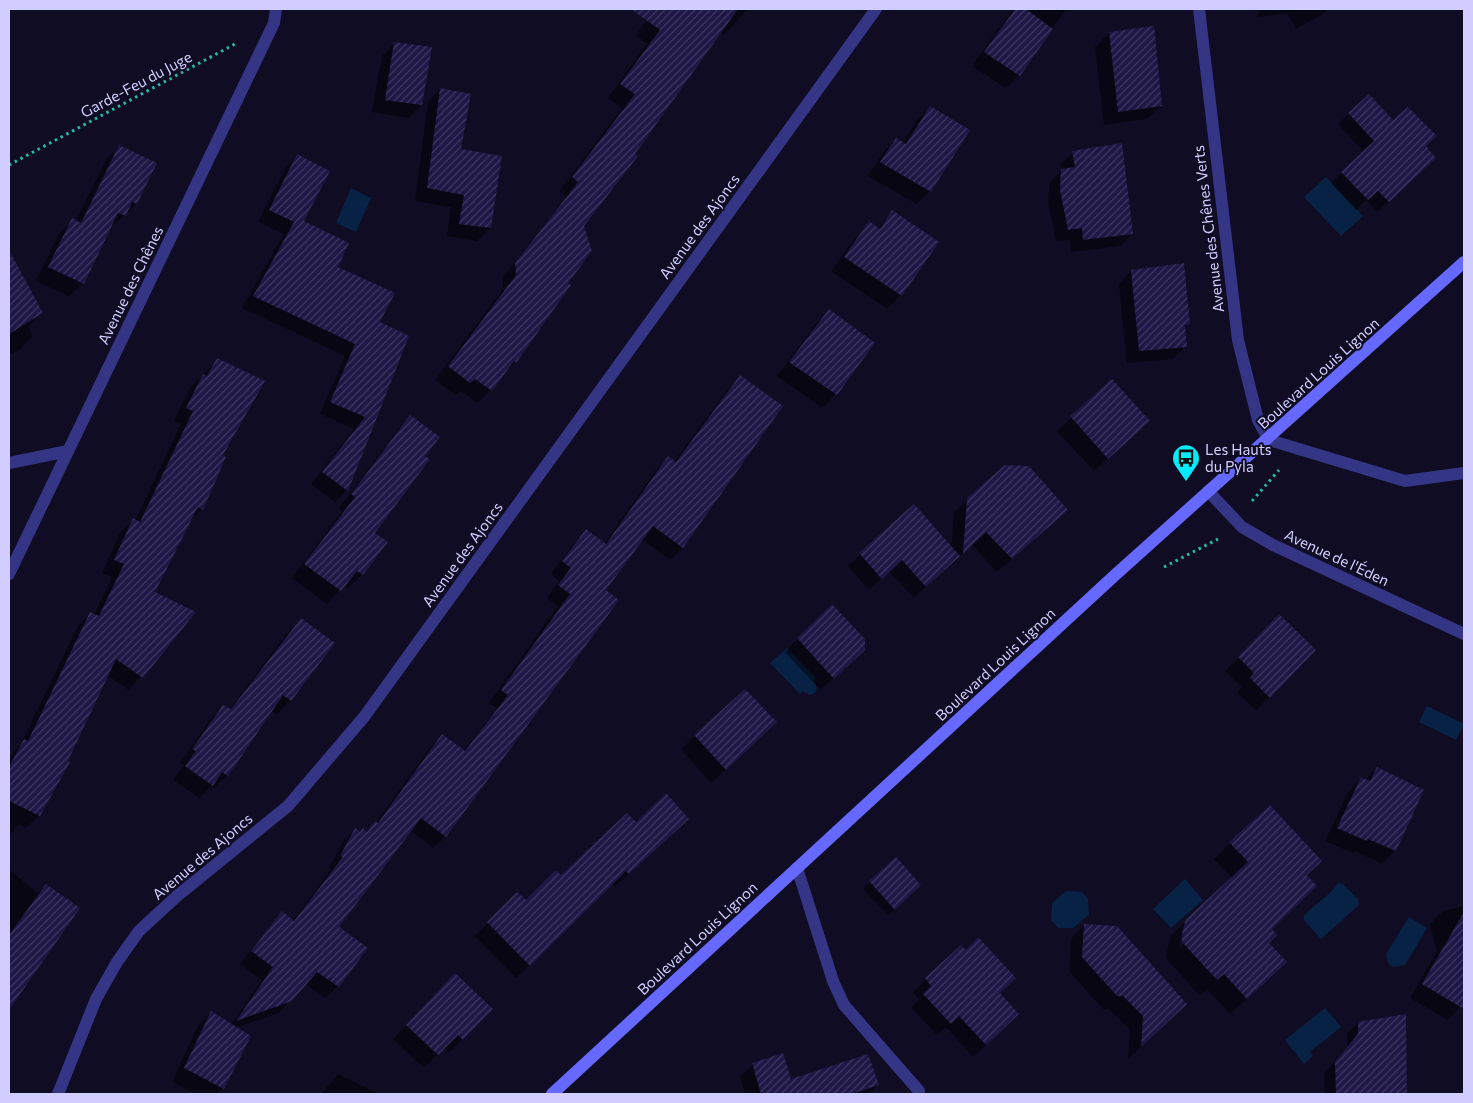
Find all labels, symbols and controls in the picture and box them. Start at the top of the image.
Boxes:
street label: Garde-Feu du Juge [77,47,195,121]
street label: Avenue des Chênes Verts [1189,144,1227,314]
street label: Avenue des Ajoncs [655,170,743,282]
street label: Avenue des Chênes [94,223,166,347]
street label: Boulevard Louis Lignon [1253,314,1383,432]
place label: Les Hauts du Pyla [1205,440,1272,475]
bus stop icon: Les Hauts du Pyla [1171,443,1201,482]
street label: Avenue des Ajoncs [418,498,506,610]
street label: Avenue de l'Éden [1282,524,1393,589]
street label: Boulevard Louis Lignon [931,604,1059,724]
street label: Avenue des Ajoncs [148,809,256,903]
street label: Boulevard Louis Lignon [633,878,761,998]

